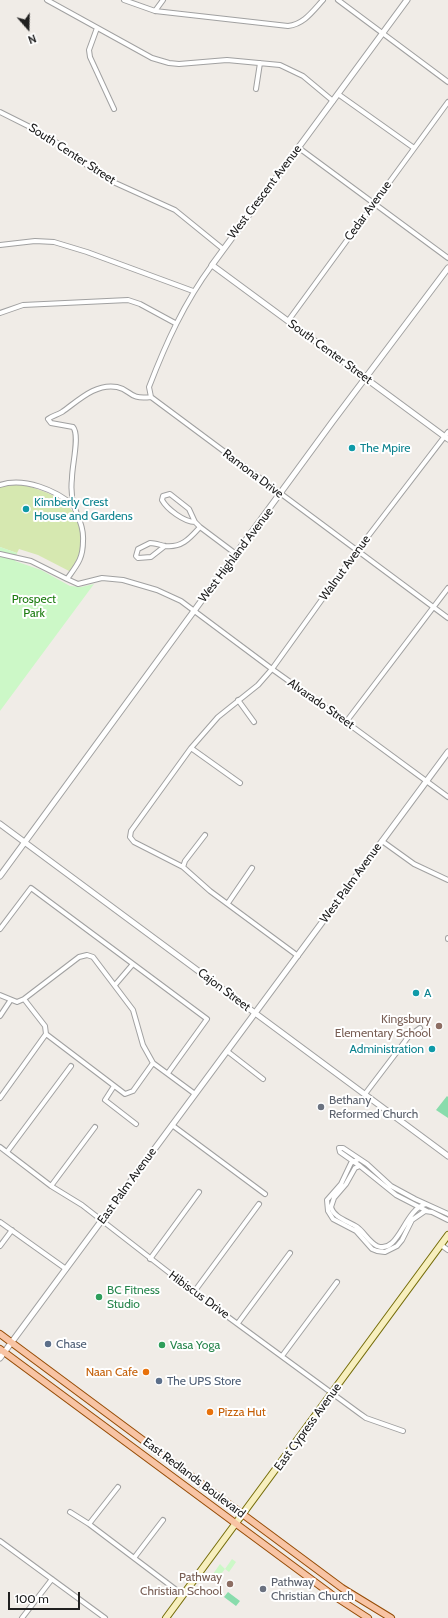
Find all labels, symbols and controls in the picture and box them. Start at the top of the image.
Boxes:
north arrow [8,8,48,48]
text: N [26,31,38,47]
street label: South Center Street [26,121,118,187]
street label: West Crescent Avenue [225,142,305,242]
street label: Cedar Avenue [342,178,394,244]
street label: South Center Street [285,317,375,387]
place label: The Mpire [360,441,410,455]
marker: The Mpire [347,443,357,453]
street label: Ramona Drive [220,447,286,501]
place label: Kimberly Crest House and Gardens [34,495,133,523]
marker: Kimberly Crest House and Gardens [21,504,31,514]
street label: West Highland Avenue [196,505,276,605]
street label: Walnut Avenue [316,533,374,603]
park label: Prospect Park [12,592,56,620]
street label: Alvarado Street [285,676,357,732]
street label: West Palm Avenue [317,840,385,926]
street label: Cajon Street [195,965,253,1015]
place label: A [424,986,431,1000]
marker: A [411,988,421,998]
place label: Kingsbury Elementary School [335,1012,431,1040]
marker: Kingsbury Elementary School [434,1021,444,1031]
place label: Administration [350,1042,424,1056]
marker: Administration [427,1044,437,1054]
place label: Bethany Reformed Church [329,1093,418,1121]
marker: Bethany Reformed Church [316,1102,326,1112]
street label: East Palm Avenue [95,1145,159,1227]
street label: Hibiscus Drive [166,1268,232,1322]
place label: BC Fitness Studio [107,1283,160,1311]
marker: BC Fitness Studio [94,1292,104,1302]
place label: Chase [56,1337,87,1351]
place label: Vasa Yoga [170,1338,220,1352]
marker: Chase [43,1339,53,1349]
marker: Vasa Yoga [157,1340,167,1350]
place label: Naan Cafe [86,1365,138,1379]
marker: Naan Cafe [141,1367,151,1377]
place label: The UPS Store [167,1374,241,1388]
marker: The UPS Store [154,1376,164,1386]
street label: East Cypress Avenue [271,1380,345,1474]
place label: Pizza Hut [218,1405,266,1419]
marker: Pizza Hut [205,1407,215,1417]
street label: East Redlands Boulevard [140,1435,248,1521]
place label: Pathway Christian School [140,1570,222,1598]
place label: Pathway Christian Church [271,1575,354,1603]
marker: Pathway Christian School [225,1579,235,1589]
scale bar [10,1584,82,1610]
marker: Pathway Christian Church [258,1584,268,1594]
text: 100 m [15,1591,49,1606]

